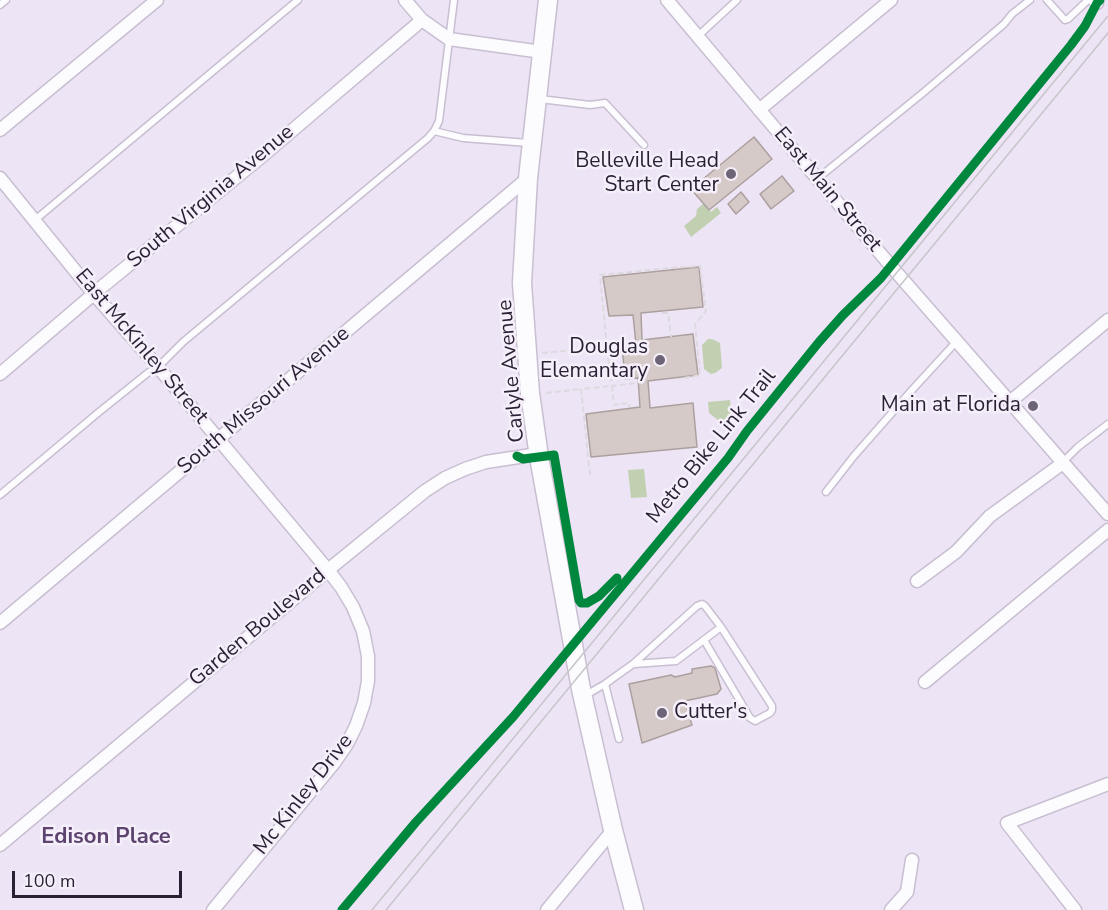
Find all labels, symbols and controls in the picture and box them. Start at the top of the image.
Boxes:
street label: South Virginia Avenue [123,120,299,274]
street label: East Main Street [768,123,886,257]
place label: Belleville Head Start Center [575,149,719,199]
marker: Belleville Head Start Center [724,167,738,181]
street label: East McKinley Street [69,265,213,429]
street label: Carlyle Avenue [493,298,531,444]
street label: South Missouri Avenue [173,322,355,480]
place label: Douglas Elemantary [540,335,648,385]
marker: Douglas Elemantary [653,353,667,367]
street label: Metro Bike Link Trail [642,365,782,529]
place label: Main at Florida [881,393,1021,419]
marker: Main at Florida [1026,399,1040,413]
street label: Garden Boulevard [185,563,331,693]
place label: Cutter's [674,700,747,726]
marker: Cutter's [655,706,669,720]
street label: Mc Kinley Drive [249,730,359,860]
district label: Edison Place [41,825,171,851]
scale bar [15,859,184,897]
text: 100 m [23,869,75,893]

